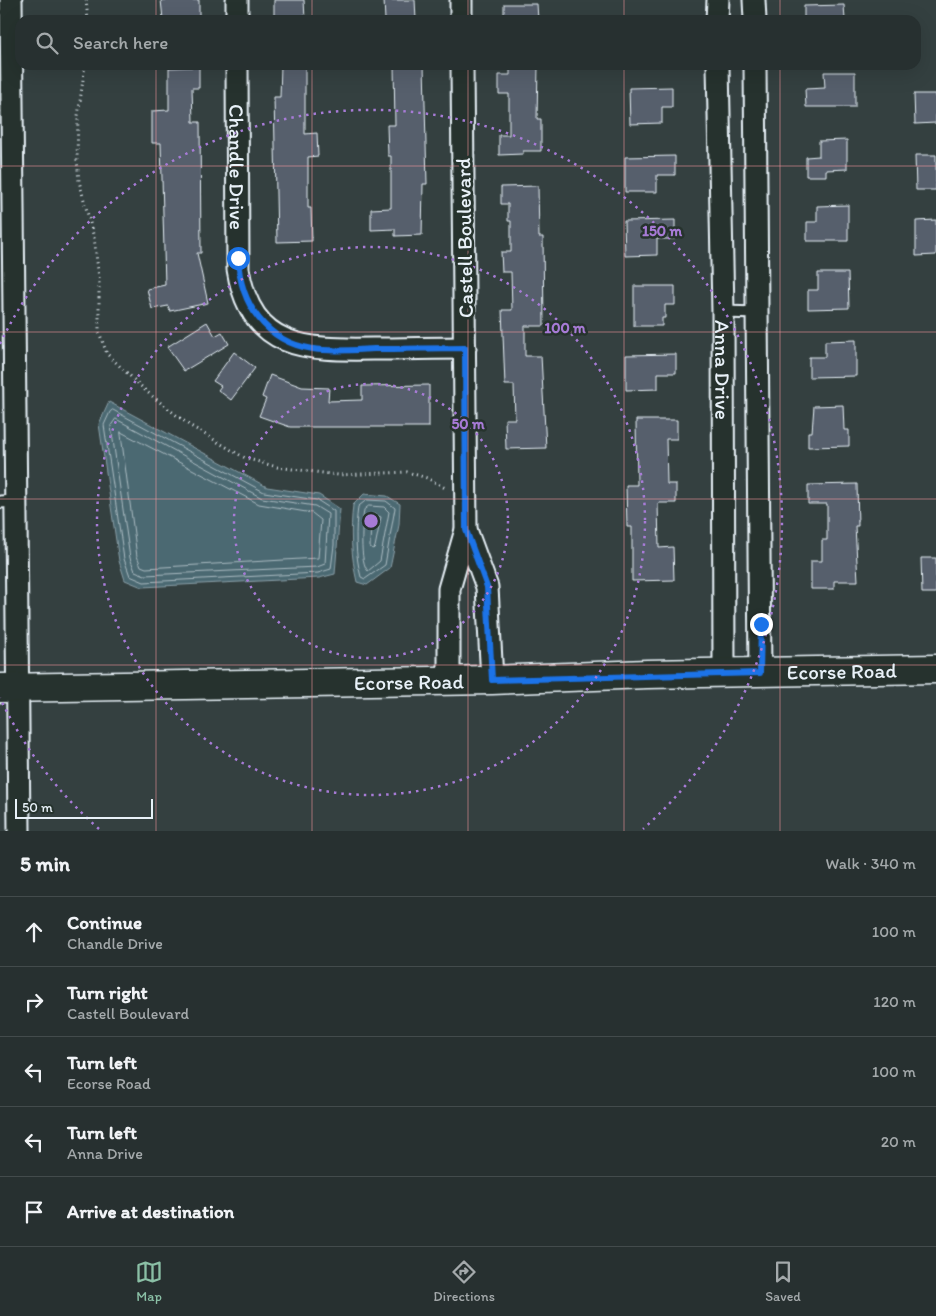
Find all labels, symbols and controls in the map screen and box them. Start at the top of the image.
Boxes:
search box [15,15,921,70]
icon: search [33,29,61,57]
text: Search here [73,31,168,54]
street label: Chandle Drive [225,104,250,230]
street label: Castell Boulevard [450,158,478,318]
text: 150 m [642,222,682,240]
route start [227,247,250,270]
text: 100 m [544,319,586,337]
street label: Anna Drive [711,320,736,420]
text: 50 m [451,415,485,433]
centre of rings [362,512,380,530]
route end [750,613,773,636]
street label: Ecorse Road [786,657,898,684]
street label: Ecorse Road [354,668,465,695]
scale bar [15,796,152,819]
text: 50 m [22,799,53,816]
text: 5 min [20,851,70,876]
text: Walk · 340 m [826,854,916,873]
text: Continue [67,911,142,934]
icon: ahead [20,918,48,946]
text: 100 m [872,922,916,941]
text: Chandle Drive [67,934,163,953]
text: Turn right [67,981,148,1004]
icon: right [20,988,48,1016]
text: 120 m [873,992,916,1011]
text: Castell Boulevard [67,1004,189,1023]
text: Turn left [67,1051,137,1074]
icon: left [20,1058,48,1086]
text: 100 m [872,1062,916,1081]
text: Ecorse Road [67,1074,151,1093]
text: Turn left [67,1121,137,1144]
icon: left [20,1128,48,1156]
text: 20 m [881,1132,916,1151]
text: Anna Drive [67,1144,143,1163]
icon: arrive [20,1198,48,1226]
text: Arrive at destination [67,1200,234,1223]
tab: Map [135,1258,163,1305]
tab: Directions [433,1258,495,1305]
tab: Saved [765,1258,801,1305]

